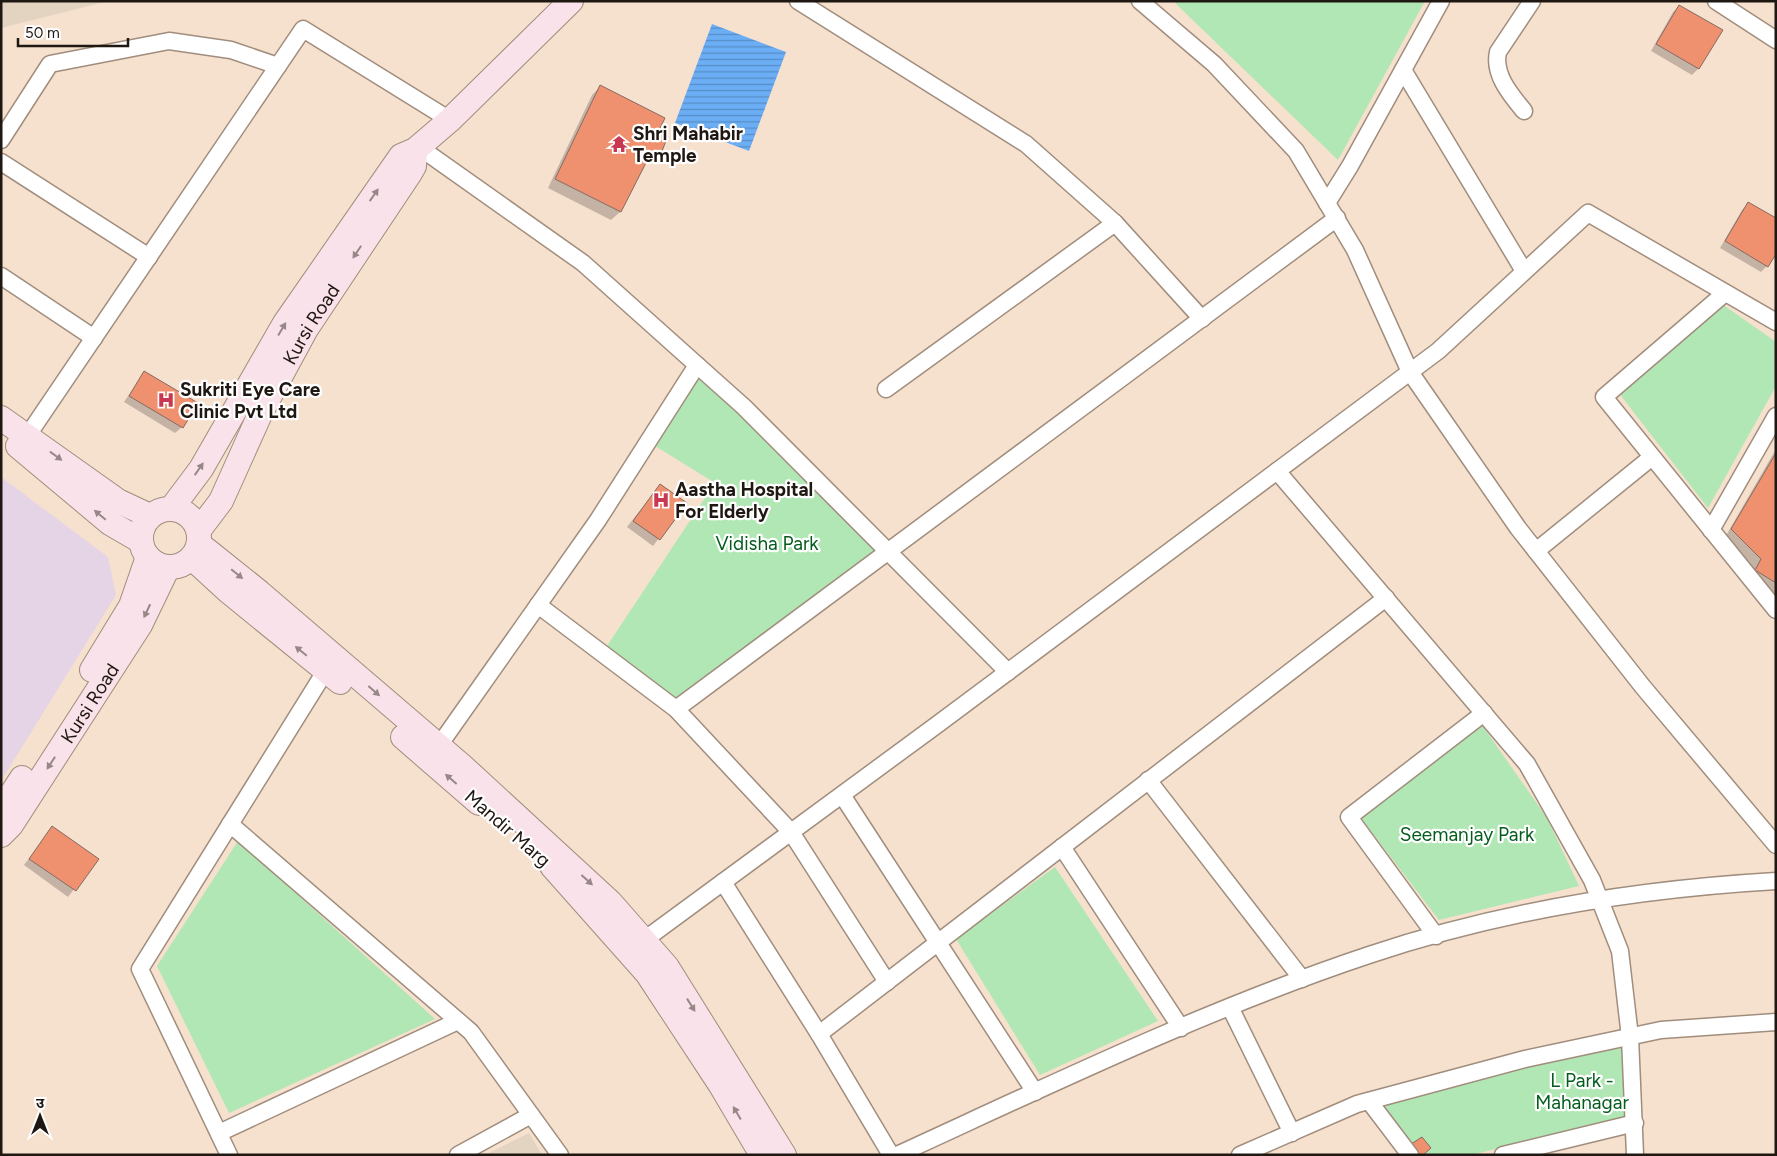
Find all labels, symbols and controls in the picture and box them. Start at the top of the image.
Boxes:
scale bar [18,15,128,47]
text: 50 m [25,24,60,42]
place label: Shri Mahabir Temple [633,122,743,167]
temple icon: Shri Mahabir Temple [609,134,629,154]
one-way arrow [369,188,379,202]
one-way arrow [352,245,362,259]
street label: Kursi Road [278,280,345,369]
one-way arrow [277,323,286,336]
place label: Sukriti Eye Care Clinic Pvt Ltd [180,378,321,423]
hospital icon: Sukriti Eye Care Clinic Pvt Ltd [156,390,176,410]
one-way arrow [49,450,62,461]
one-way arrow [194,462,204,476]
place label: Aastha Hospital For Elderly [675,478,813,523]
hospital icon: Aastha Hospital For Elderly [651,490,671,510]
one-way arrow [94,509,107,520]
park label: Vidisha Park [715,532,819,555]
one-way arrow [230,569,243,580]
one-way arrow [143,604,151,618]
one-way arrow [295,645,308,656]
street label: Kursi Road [56,659,124,748]
one-way arrow [368,685,380,697]
one-way arrow [46,757,56,770]
one-way arrow [446,773,458,785]
street label: Mandir Marg [460,785,555,872]
park label: Seemanjay Park [1400,823,1535,846]
one-way arrow [581,874,593,886]
one-way arrow [686,998,695,1011]
park label: L Park - Mahanagar [1535,1069,1629,1114]
north arrow [15,1091,65,1141]
text: उ [36,1095,45,1112]
one-way arrow [732,1106,741,1119]

